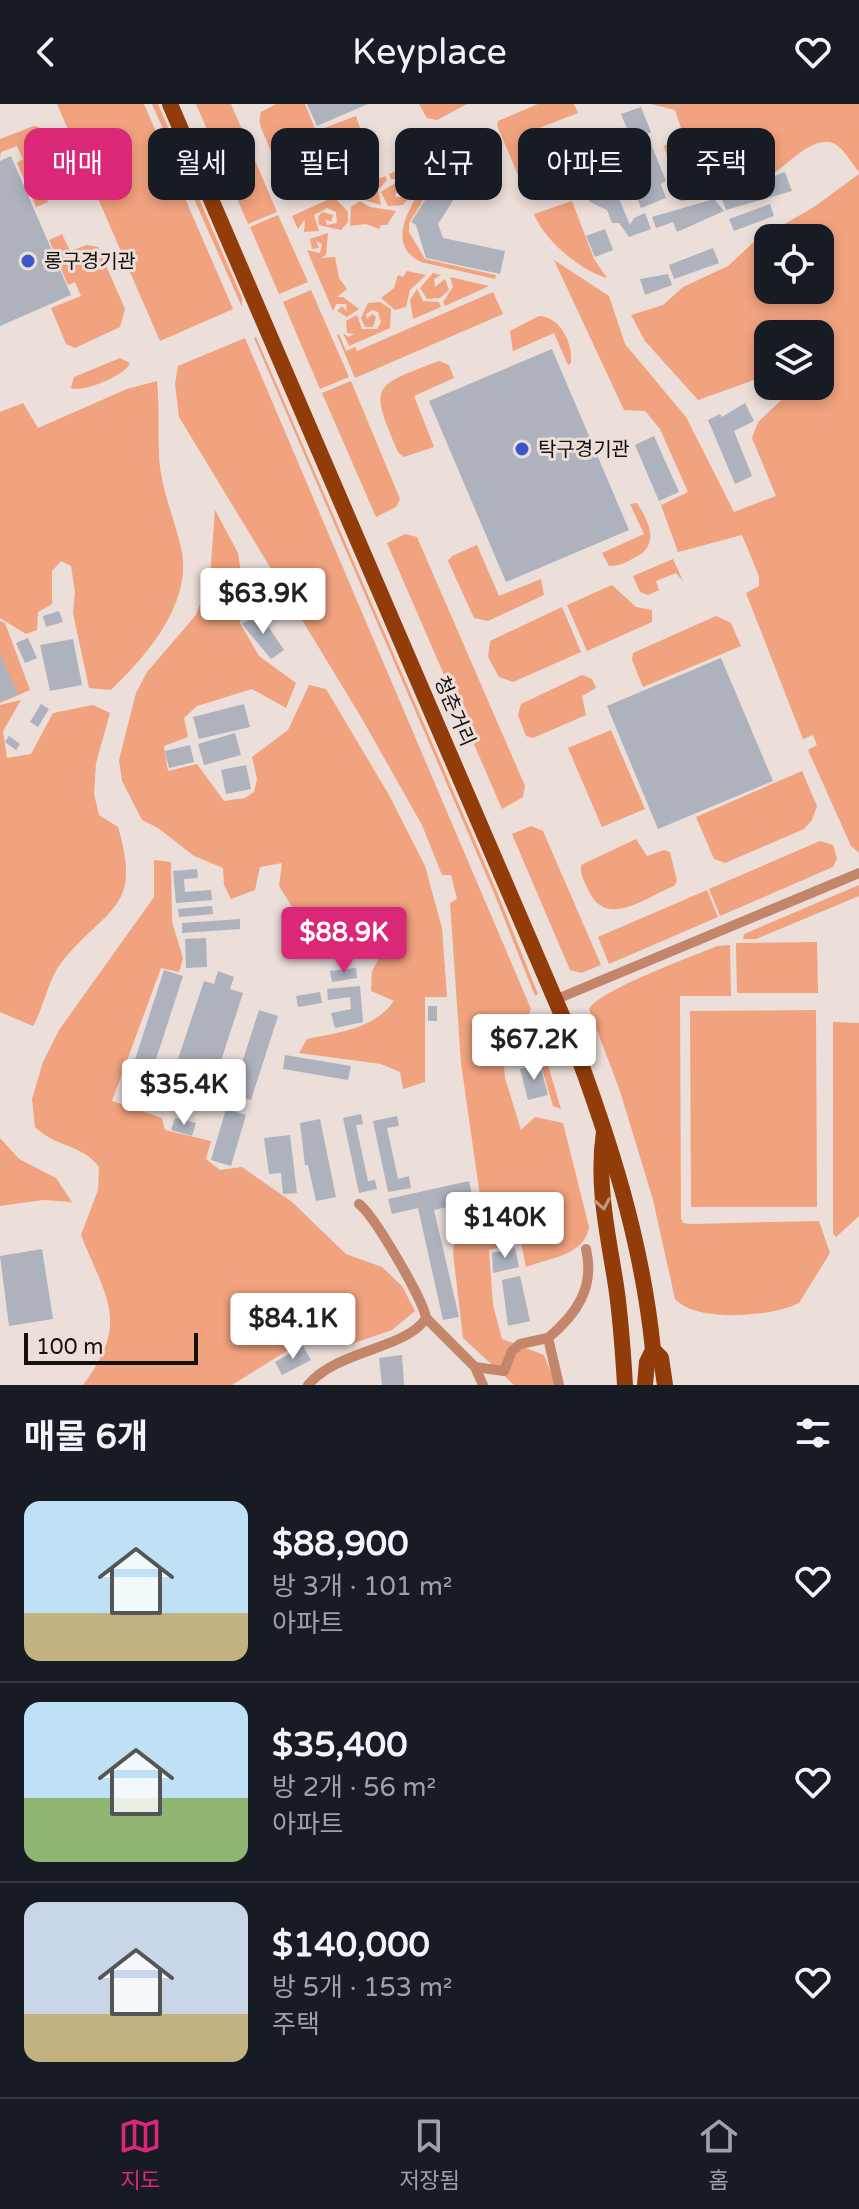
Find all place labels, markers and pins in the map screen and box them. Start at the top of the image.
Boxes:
place label: 롱구경기관 [44,250,136,274]
marker: 롱구경기관 [19,252,37,270]
place label: 탁구경기관 [538,438,630,462]
marker: 탁구경기관 [513,440,531,458]
pin: $63.9K [198,568,328,636]
pin: $88.9K [279,907,409,975]
pin: $67.2K [469,1014,599,1082]
pin: $35.4K [119,1059,249,1127]
pin: $140K [449,1192,561,1260]
pin: $84.1K [228,1293,358,1361]

